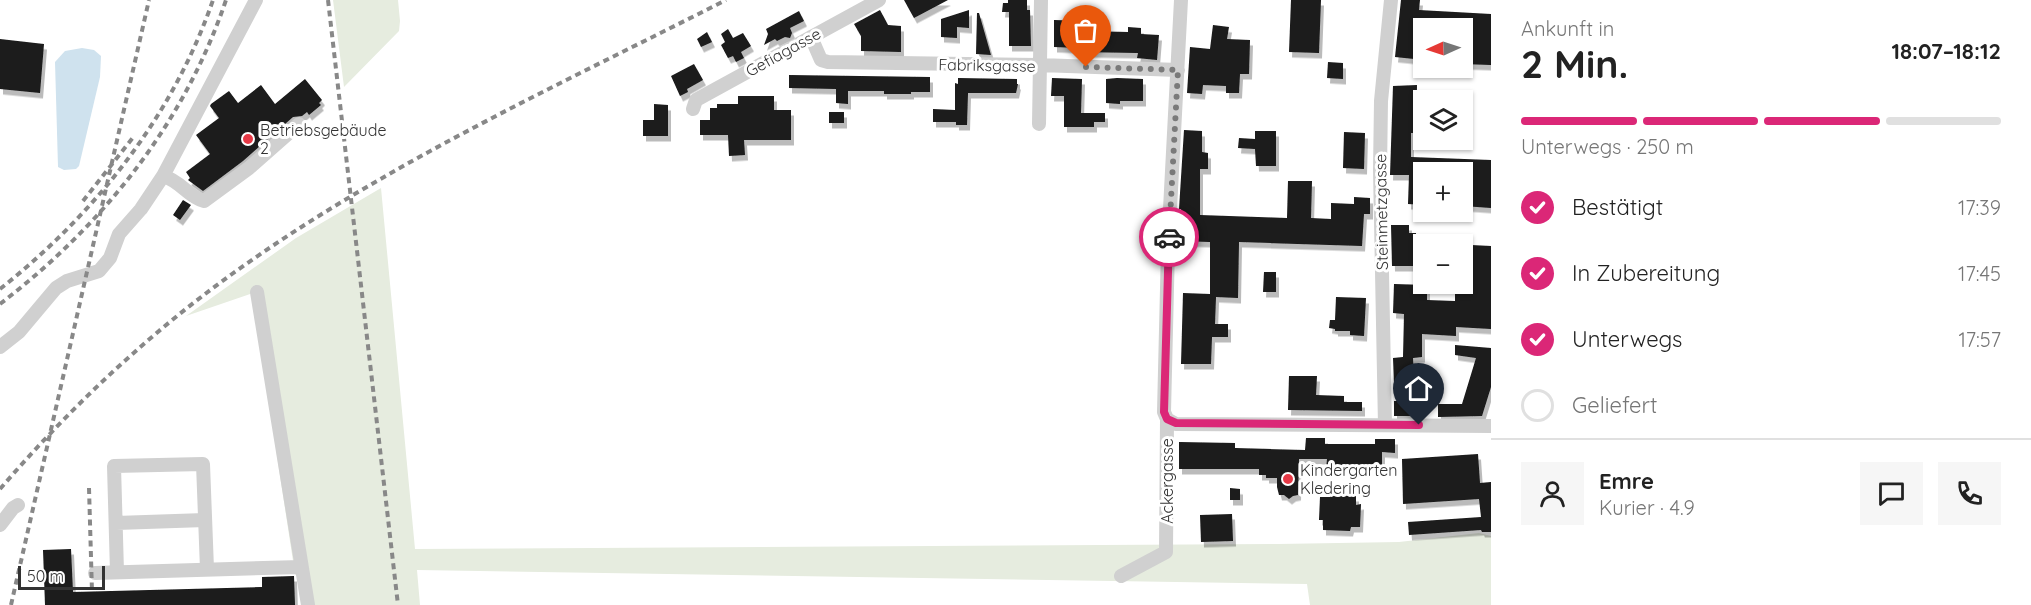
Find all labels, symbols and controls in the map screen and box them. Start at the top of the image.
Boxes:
pin [1060,5,1111,67]
icon: bag [1069,14,1102,47]
text: Ankunft in [1521,16,1614,41]
north arrow [1413,18,1473,78]
map controls [1413,18,1473,294]
street label: Gefiagasse [742,23,824,81]
text: 18:07–18:12 [1892,37,2001,65]
text: 2 Min. [1521,39,1628,88]
street label: Fabriksgasse [938,54,1036,76]
button: layers [1413,90,1473,150]
place label: Betriebsgebäude 2 [260,120,386,158]
marker: Betriebsgebäude 2 [241,132,255,146]
text: Unterwegs · 250 m [1521,134,1694,159]
street label: Steinmetzgasse [1370,154,1392,270]
button: + [1413,162,1473,222]
icon: check [1521,191,1554,224]
text: Bestätigt [1572,193,1663,221]
text: 17:39 [1958,195,2001,220]
courier [1139,207,1199,267]
icon: car [1153,221,1186,254]
button: − [1413,234,1473,294]
icon: check [1521,257,1554,290]
text: In Zubereitung [1572,259,1720,287]
text: 17:45 [1958,261,2001,286]
icon: check [1521,323,1554,356]
text: Unterwegs [1572,325,1682,353]
text: 17:57 [1958,327,2001,352]
pin [1393,363,1444,425]
icon: home [1402,372,1435,405]
text: Geliefert [1572,391,1657,419]
street label: Ackergasse [1157,438,1177,524]
place label: Kindergarten Kledering [1300,460,1398,498]
button: person [1521,462,1584,525]
button: chat [1860,462,1923,525]
button: phone [1938,462,2001,525]
text: Emre [1599,467,1654,495]
marker: Kindergarten Kledering [1281,472,1295,486]
text: Kurier · 4.9 [1599,495,1695,520]
scale bar [18,563,105,590]
text: 50 m [27,566,64,586]

